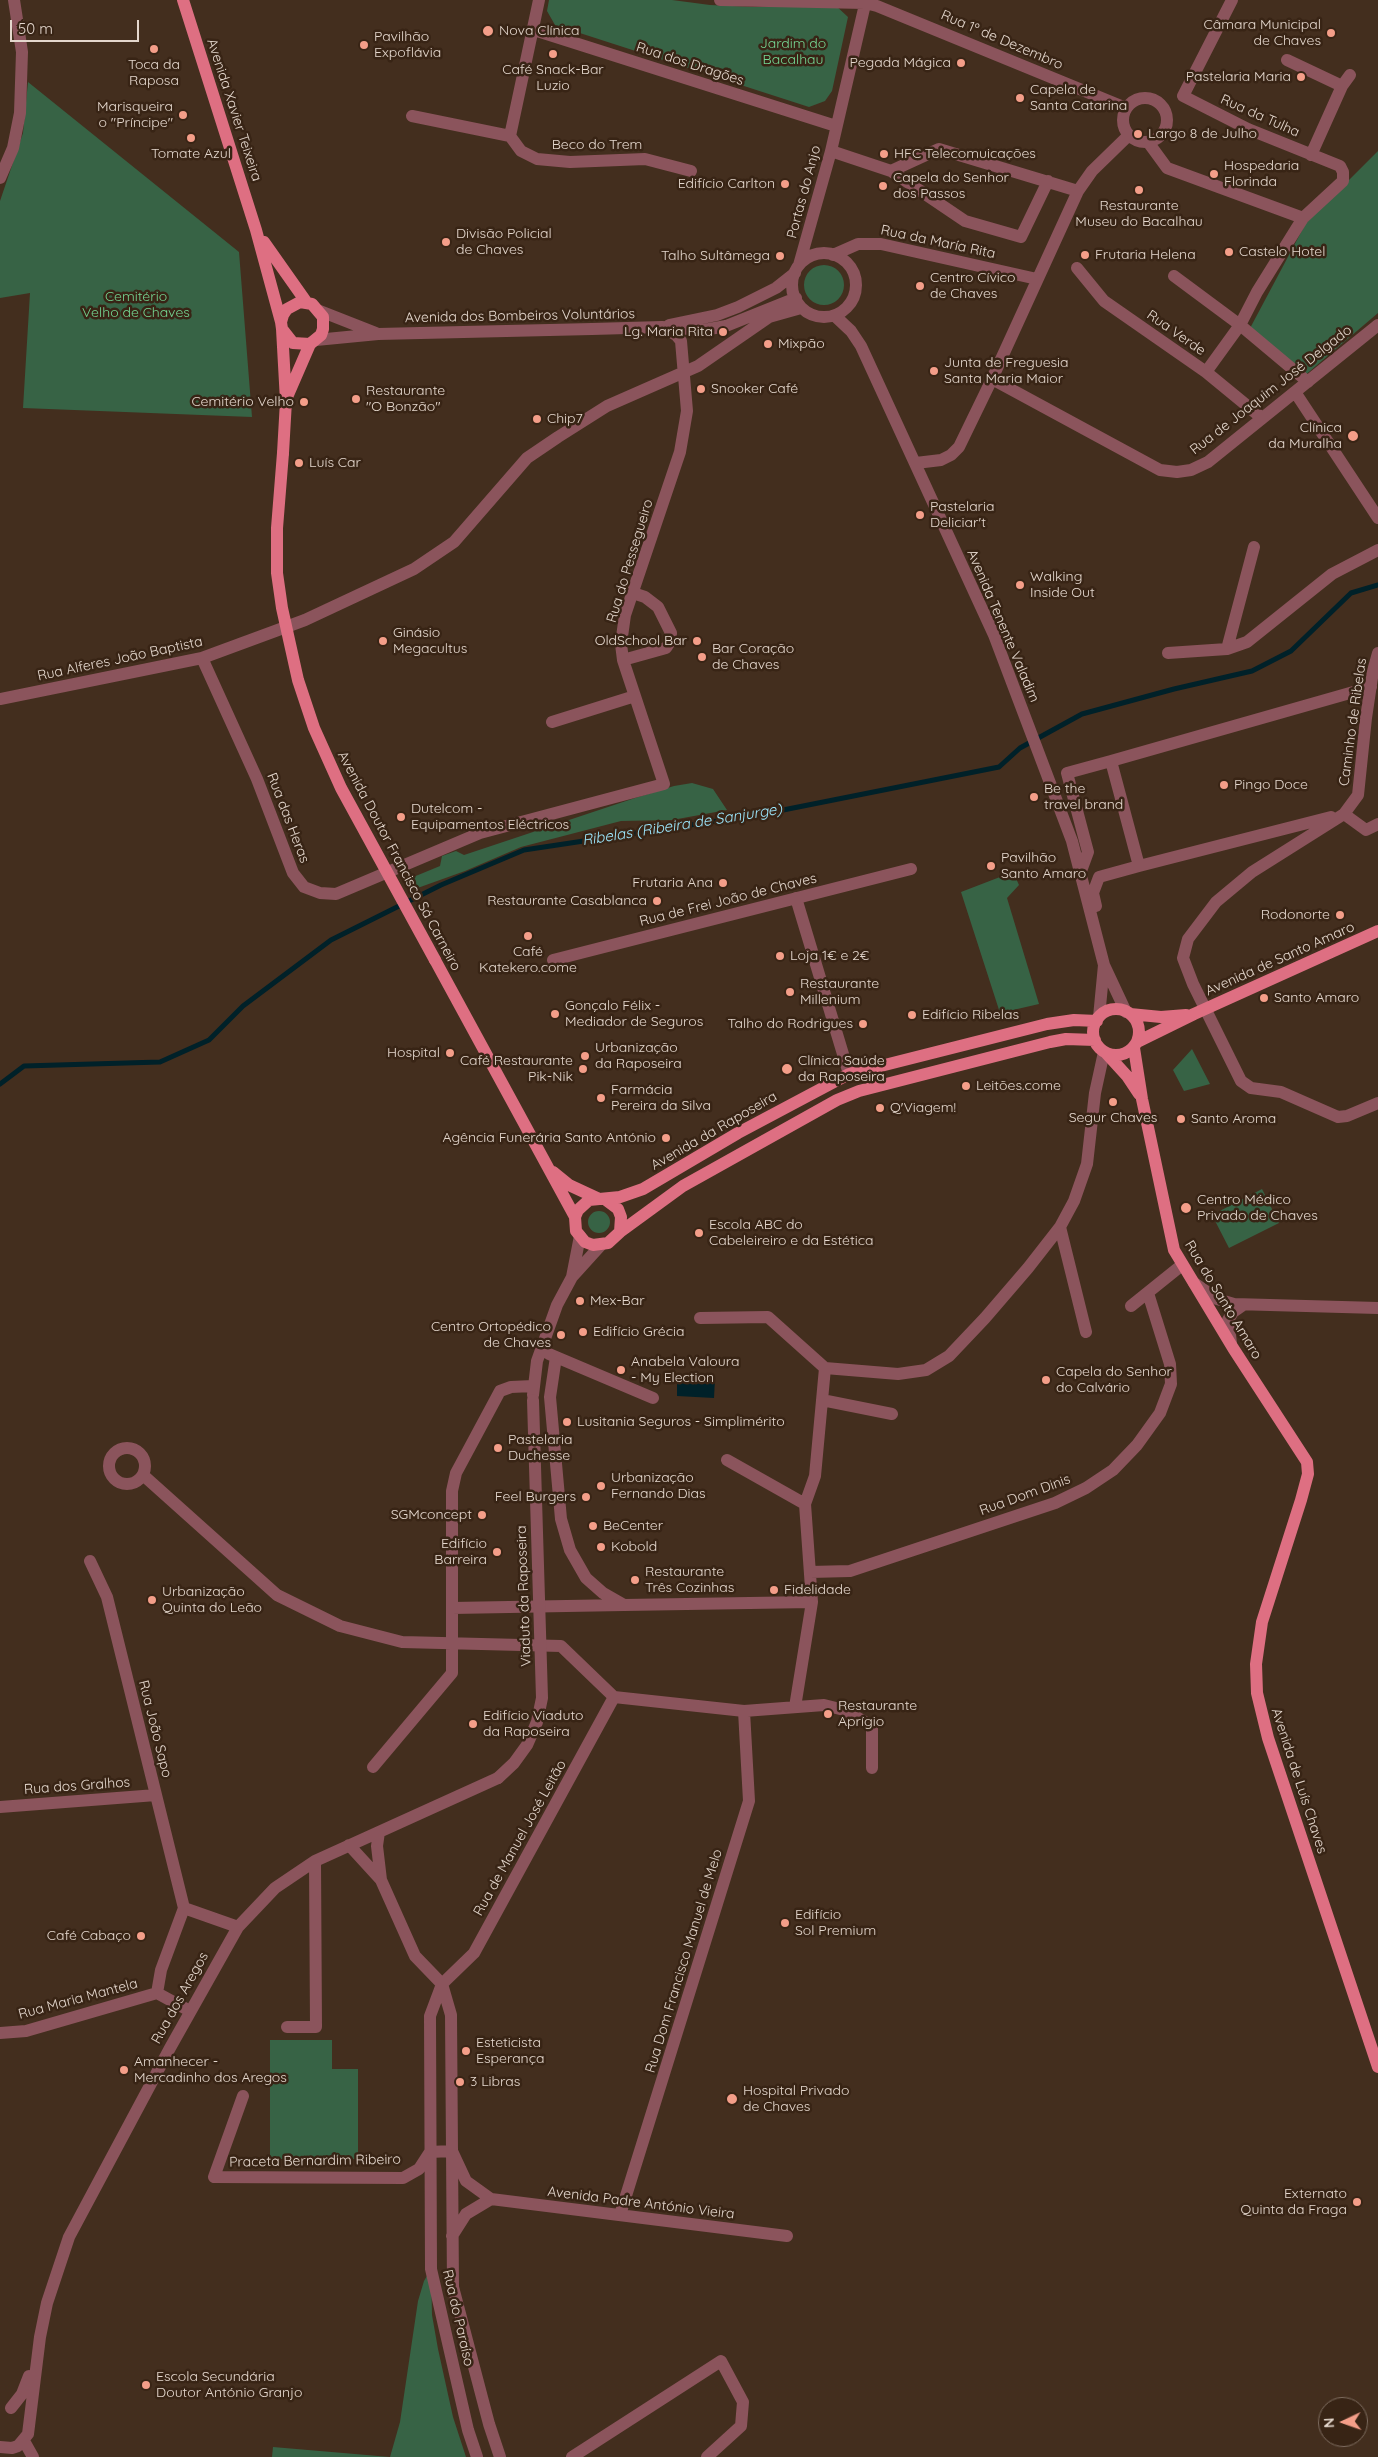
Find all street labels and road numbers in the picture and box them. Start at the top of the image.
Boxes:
street label: Rua 1º de Dezembro [938,7,1066,73]
street label: Avenida Xavier Teixeira [203,37,265,183]
street label: Rua dos Dragões [634,39,746,89]
street label: Rua da Tulha [1218,91,1302,141]
street label: Beco do Trem [552,137,642,153]
street label: Portas do Anjo [783,144,825,240]
street label: Rua da María Rita [879,222,997,262]
street label: Avenida dos Bombeiros Voluntários [405,306,635,326]
street label: Rua Verde [1143,307,1209,359]
street label: Rua de Joaquim José Delgado [1187,322,1355,458]
street label: Rua do Pessegueiro [603,497,657,625]
street label: Avenida Tenente Valadim [963,547,1043,705]
street label: Rua Alferes João Baptista [36,633,204,685]
street label: Caminho de Ribelas [1336,657,1370,787]
street label: Avenida Doutor Francisco Sá Carneiro [334,748,464,974]
street label: Rua das Heras [263,771,313,865]
street label: Rua de Frei João de Chaves [638,870,818,930]
street label: Avenida de Santo Amaro [1203,919,1357,999]
street label: Avenida da Raposeira [648,1088,780,1174]
street label: Rua do Santo Amaro [1181,1238,1265,1362]
street label: Rua Dom Dinis [977,1471,1073,1519]
street label: Viaduto da Raposeira [513,1525,535,1667]
street label: Rua João Sapo [135,1678,175,1780]
street label: Avenida de Luís Chaves [1268,1706,1330,1856]
street label: Rua de Manuel José Leitão [470,1757,570,1919]
street label: Rua dos Gralhos [23,1774,131,1798]
street label: Rua Dom Francisco Manuel de Melo [642,1847,726,2075]
street label: Rua dos Aregos [148,1949,212,2047]
street label: Rua Maria Mantela [17,1975,139,2023]
street label: Praceta Bernardim Ribeiro [229,2151,401,2171]
street label: Avenida Padre António Vieira [546,2183,736,2223]
street label: Rua do Paraíso [439,2268,477,2368]

